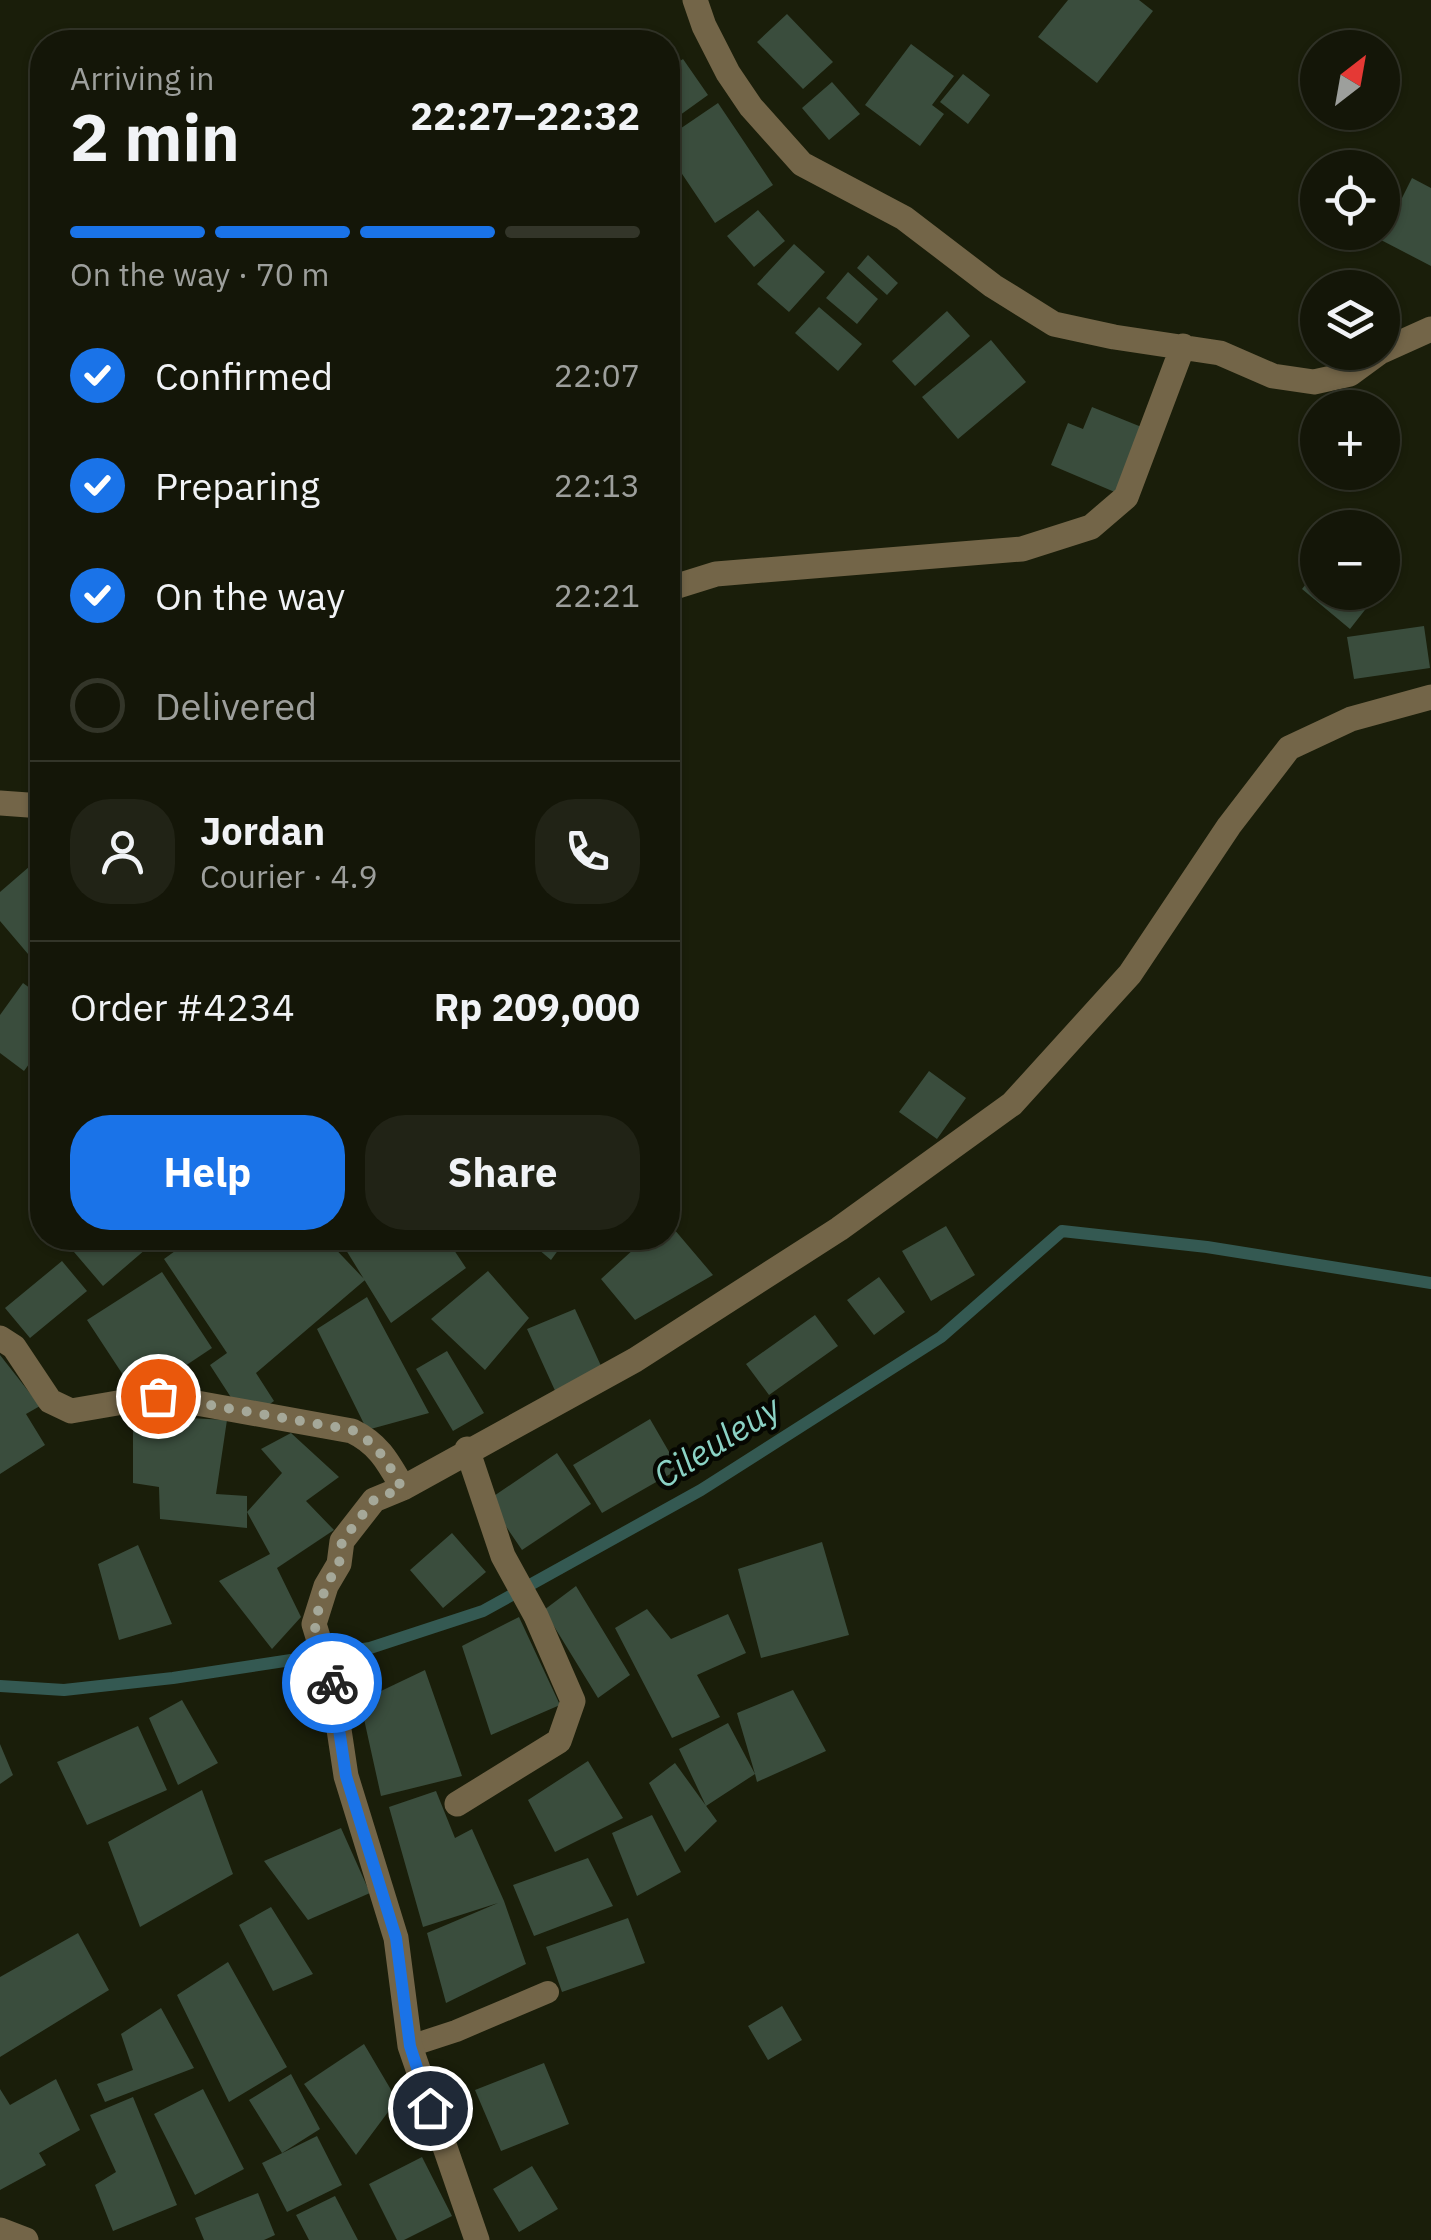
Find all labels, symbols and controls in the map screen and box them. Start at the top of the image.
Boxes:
north arrow [1300,30,1400,130]
map controls [1300,30,1400,610]
text: Arriving in [70,57,215,99]
text: 22:27–22:32 [410,91,640,140]
text: 2 min [70,94,240,179]
button: locate [1300,150,1400,250]
text: On the way · 70 m [70,253,330,295]
button: layers [1300,270,1400,370]
icon: check [70,348,125,403]
text: Confirmed [155,351,333,400]
text: 22:07 [554,354,640,396]
button: + [1300,390,1400,490]
icon: check [70,458,125,513]
text: Preparing [155,461,320,510]
text: 22:13 [554,464,640,506]
button: − [1300,510,1400,610]
icon: check [70,568,125,623]
text: On the way [155,571,345,620]
text: 22:21 [554,574,640,616]
text: Delivered [155,681,317,730]
button: person [70,799,175,904]
button: phone [535,799,640,904]
text: Jordan [200,806,325,855]
text: Courier · 4.9 [200,855,378,897]
text: Order #4234 [70,982,295,1031]
text: Rp 209,000 [434,982,640,1031]
button: Help [70,1115,345,1230]
button: Share [365,1115,640,1230]
pin [116,1354,201,1439]
icon: bag [131,1369,186,1424]
water label: Cileuleuy [645,1383,790,1498]
courier [282,1633,382,1733]
icon: bike [305,1656,360,1711]
pin [388,2066,473,2151]
icon: home [403,2081,458,2136]

